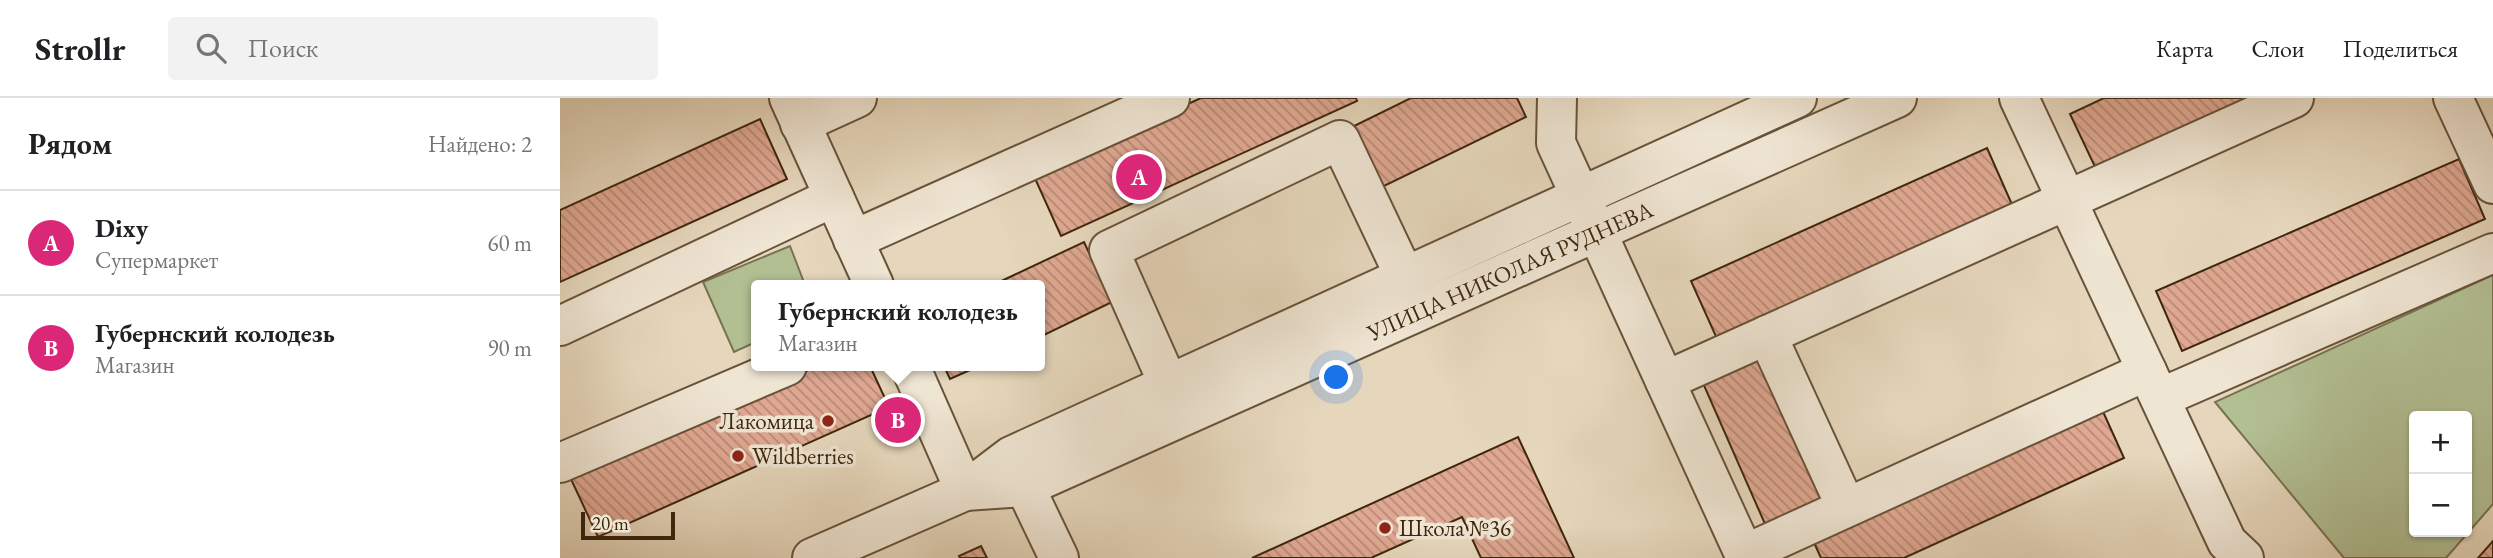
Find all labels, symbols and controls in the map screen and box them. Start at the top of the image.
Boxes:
search box [168,17,658,80]
text: Strollr [35,27,126,70]
icon: search [192,29,230,67]
text: Поиск [248,31,318,65]
text: Карта [2156,33,2213,64]
text: Слои [2251,33,2305,64]
text: Поделиться [2343,33,2458,64]
text: Рядом [28,124,112,163]
text: Найдено: 2 [428,129,532,159]
pin: A [1116,151,1162,203]
street label: УЛИЦА НИКОЛАЯ РУДНЕВА [1361,194,1659,348]
text: Dixy [95,211,148,245]
text: A [43,228,59,258]
text: 60 m [487,228,532,258]
text: Супермаркет [95,245,218,275]
popup [751,280,1045,371]
text: Губернский колодезь [778,294,1018,328]
text: Губернский колодезь [95,316,335,350]
text: Магазин [778,328,858,358]
text: B [44,333,58,363]
text: 90 m [487,333,532,363]
text: Магазин [95,350,174,380]
your location [1319,360,1353,394]
pin: B [875,394,921,446]
place label: Лакомица [719,406,815,436]
map controls [2409,411,2472,537]
button: + [2409,411,2472,474]
marker: Лакомица [820,413,836,429]
place label: Wildberries [752,441,854,471]
marker: Wildberries [730,448,746,464]
button: − [2409,474,2472,537]
scale bar [581,509,676,541]
text: 20 m [592,511,629,536]
place label: Школа №36 [1399,513,1511,543]
marker: Школа №36 [1377,520,1393,536]

